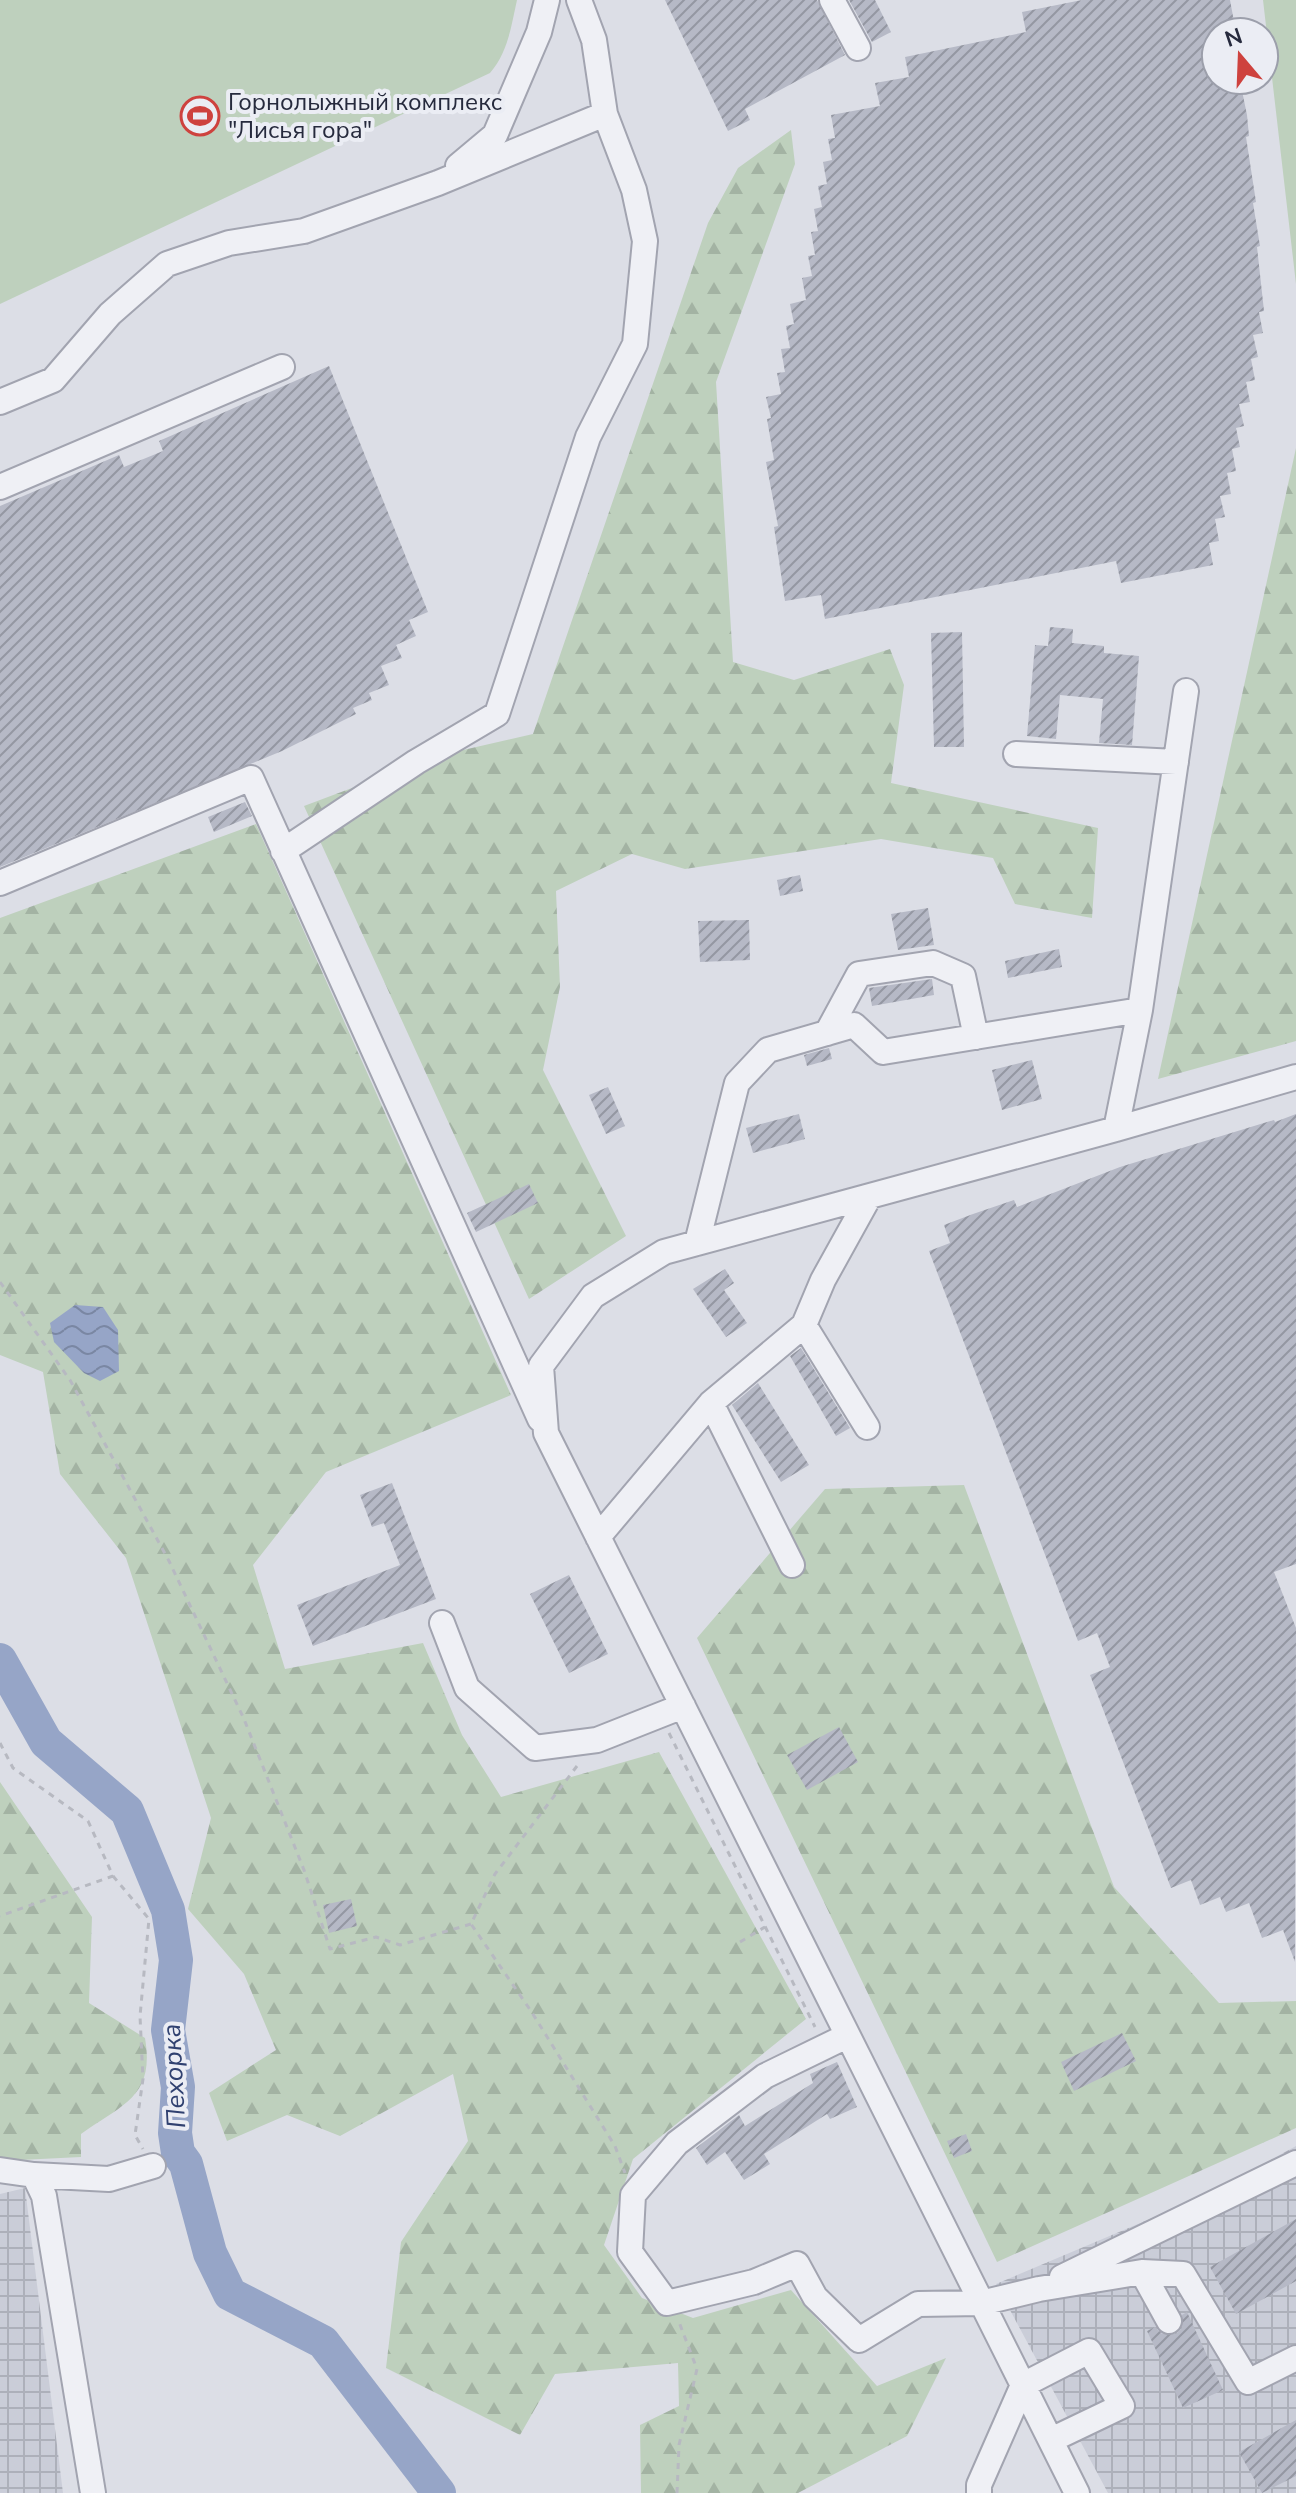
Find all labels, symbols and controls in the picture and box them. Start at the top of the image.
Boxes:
north arrow [1200,16,1280,96]
text: N [1221,21,1246,55]
place label: Горнолыжный комплекс "Лисья гора" [228,86,502,146]
sports icon: Горнолыжный комплекс "Лисья гора" [179,95,221,137]
water label: Пехорка [154,2023,194,2129]

